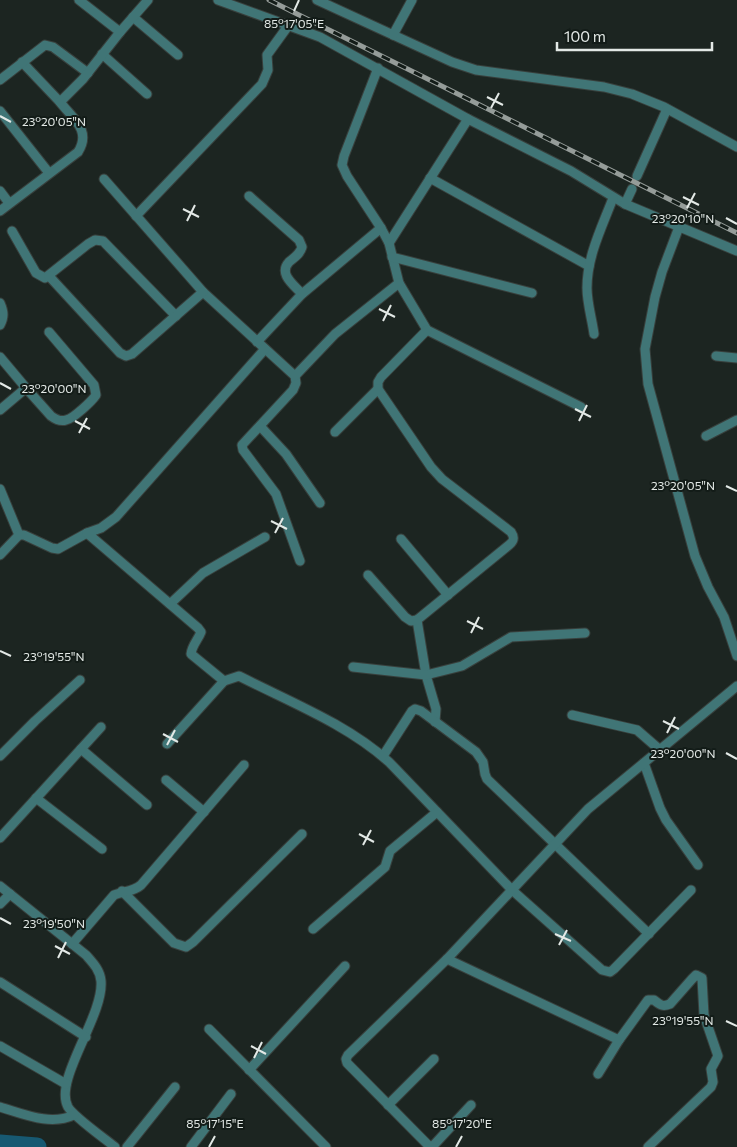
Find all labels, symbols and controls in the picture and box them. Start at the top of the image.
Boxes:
text: 85°17'05"E [264,16,324,30]
scale bar [557,20,712,52]
text: 100 m [564,27,606,45]
text: 23°20'05"N [22,114,86,128]
text: 23°20'10"N [652,211,714,225]
text: 23°20'00"N [21,381,87,395]
text: 23°20'05"N [651,478,715,492]
text: 23°19'55"N [23,649,85,663]
text: 23°20'00"N [650,746,716,760]
text: 23°19'50"N [23,916,85,930]
text: 23°19'55"N [652,1013,714,1027]
text: 85°17'15"E [186,1116,244,1130]
text: 85°17'20"E [432,1116,492,1130]

